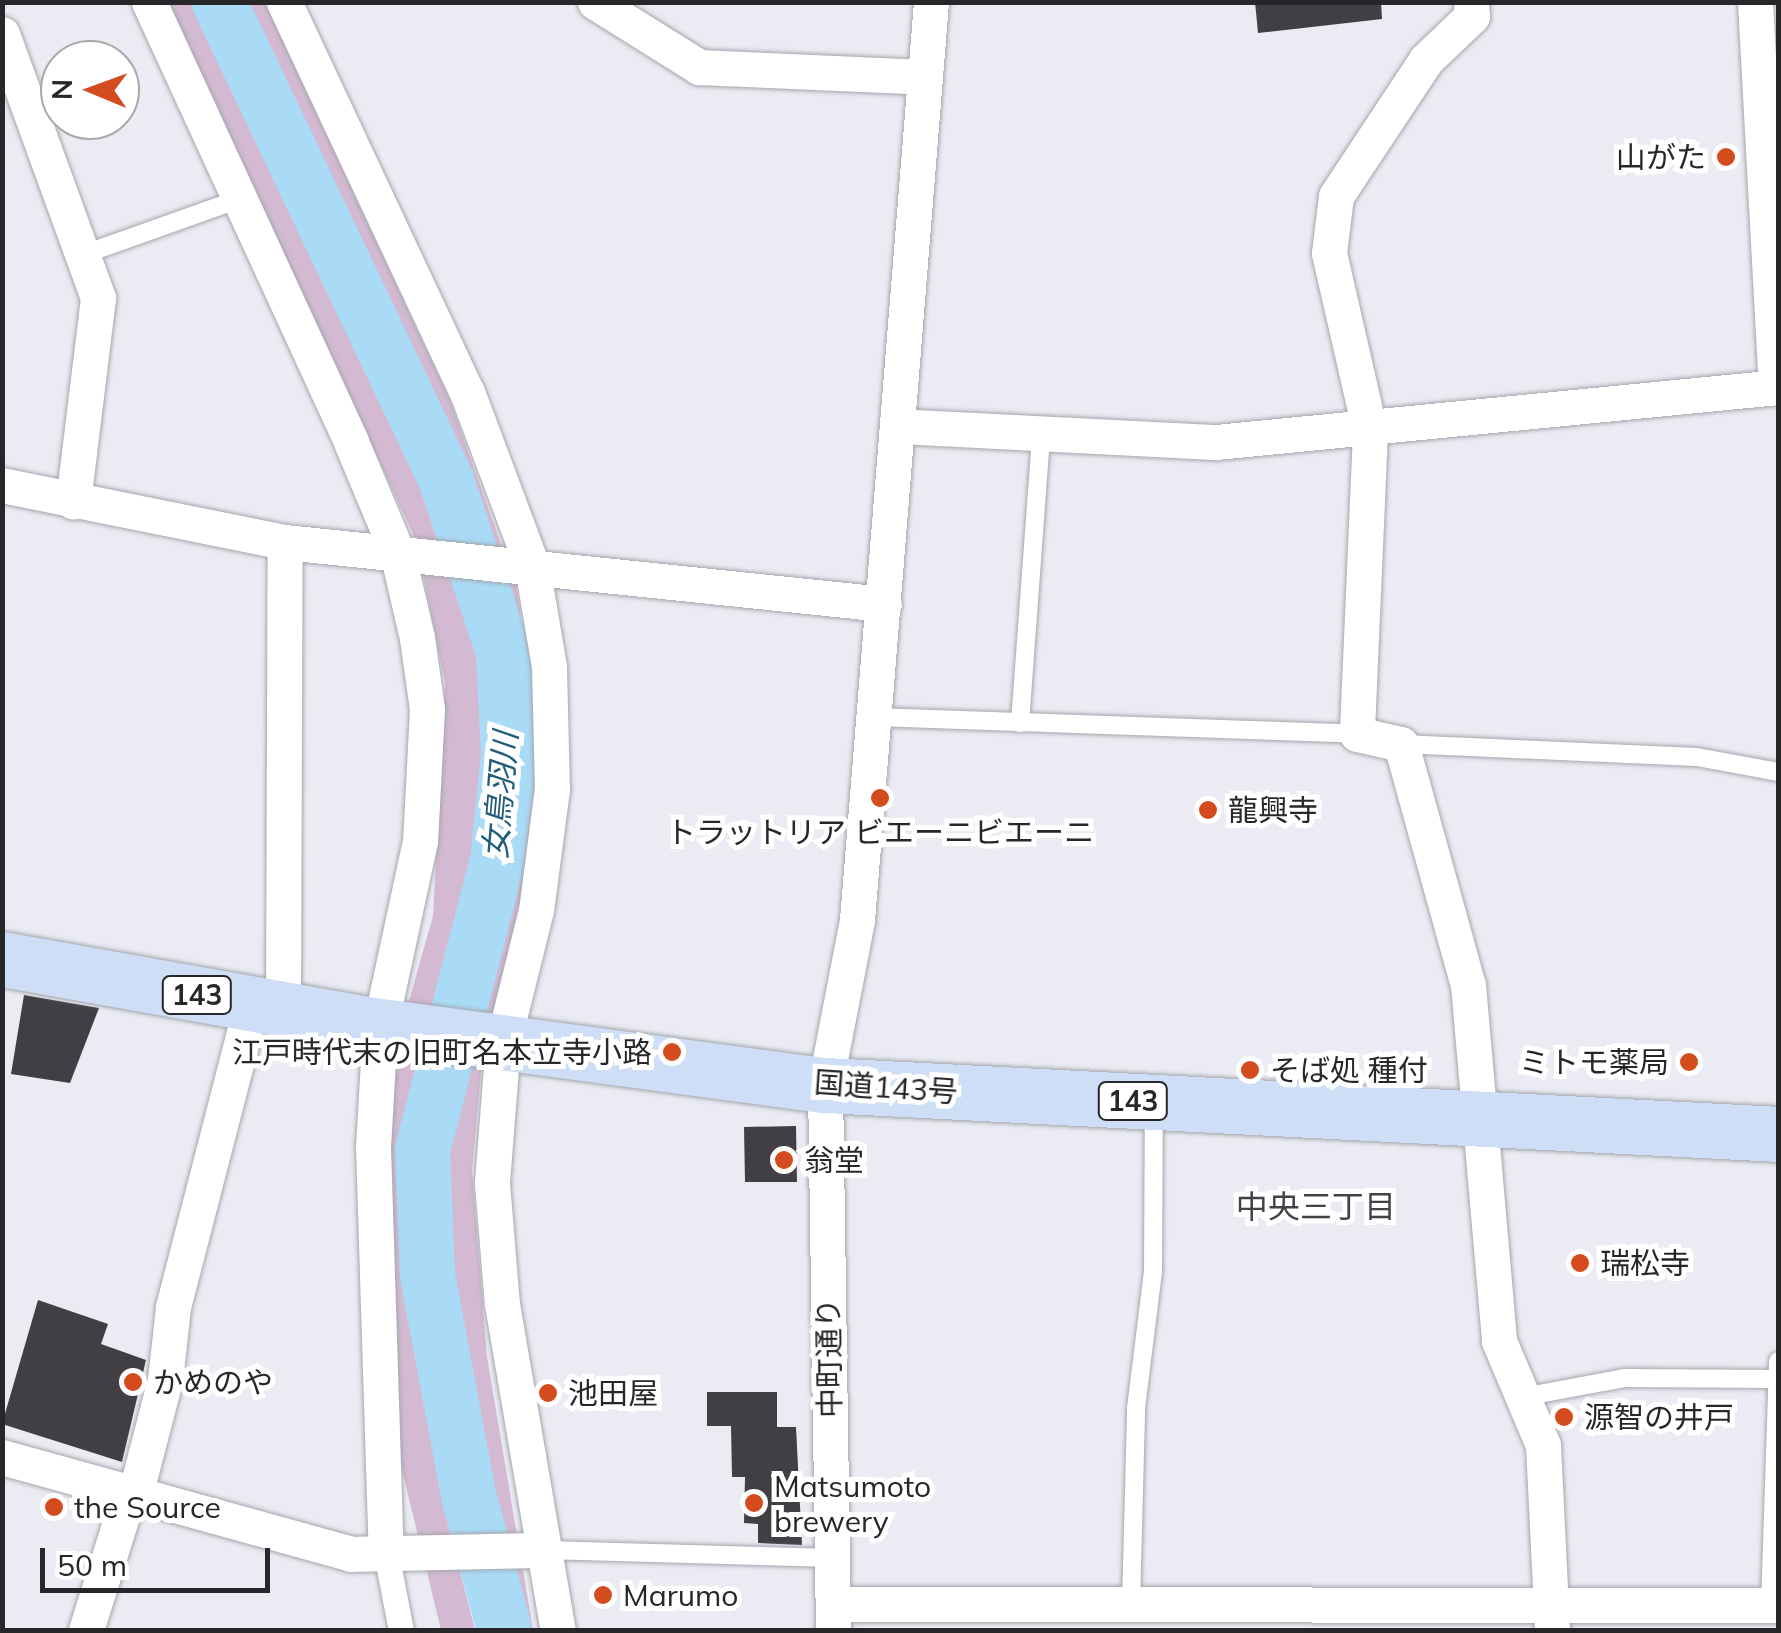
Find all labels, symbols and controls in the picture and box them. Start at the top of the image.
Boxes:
north arrow [40,40,140,140]
text: N [44,79,79,100]
place label: 山がた [1616,139,1706,175]
marker: 山がた [1715,146,1737,168]
water label: 女鳥羽川 [475,730,525,860]
marker: トラットリア ビエーニビエーニ [869,787,891,809]
place label: 龍興寺 [1228,792,1318,828]
marker: 龍興寺 [1197,799,1219,821]
place label: トラットリア ビエーニビエーニ [666,814,1094,850]
road number: 143 [160,972,234,1018]
place label: 江戸時代末の旧町名本立寺小路 [232,1034,652,1070]
marker: 江戸時代末の旧町名本立寺小路 [661,1041,683,1063]
place label: ミトモ薬局 [1519,1044,1669,1080]
marker: ミトモ薬局 [1678,1051,1700,1073]
place label: そば処 種付 [1270,1052,1428,1088]
marker: そば処 種付 [1239,1059,1261,1081]
street label: 国道143号 [813,1064,959,1110]
road number: 143 [1096,1078,1170,1124]
place label: 翁堂 [804,1142,864,1178]
marker: 翁堂 [773,1149,795,1171]
district label: 中央三丁目 [1236,1187,1396,1225]
place label: 瑞松寺 [1600,1245,1690,1281]
marker: 瑞松寺 [1569,1252,1591,1274]
street label: 中町通り [810,1298,848,1418]
place label: かめのや [153,1364,273,1400]
marker: かめのや [122,1371,144,1393]
place label: 池田屋 [568,1375,658,1411]
marker: 池田屋 [537,1382,559,1404]
place label: 源智の井戸 [1584,1399,1734,1435]
marker: 源智の井戸 [1553,1406,1575,1428]
place label: Matsumoto brewery [774,1468,931,1538]
place label: the Source [74,1489,221,1525]
marker: Matsumoto brewery [743,1492,765,1514]
marker: the Source [43,1496,65,1518]
scale bar [45,1528,275,1590]
text: 50 m [57,1546,127,1584]
place label: Marumo [623,1577,738,1613]
marker: Marumo [592,1584,614,1606]

